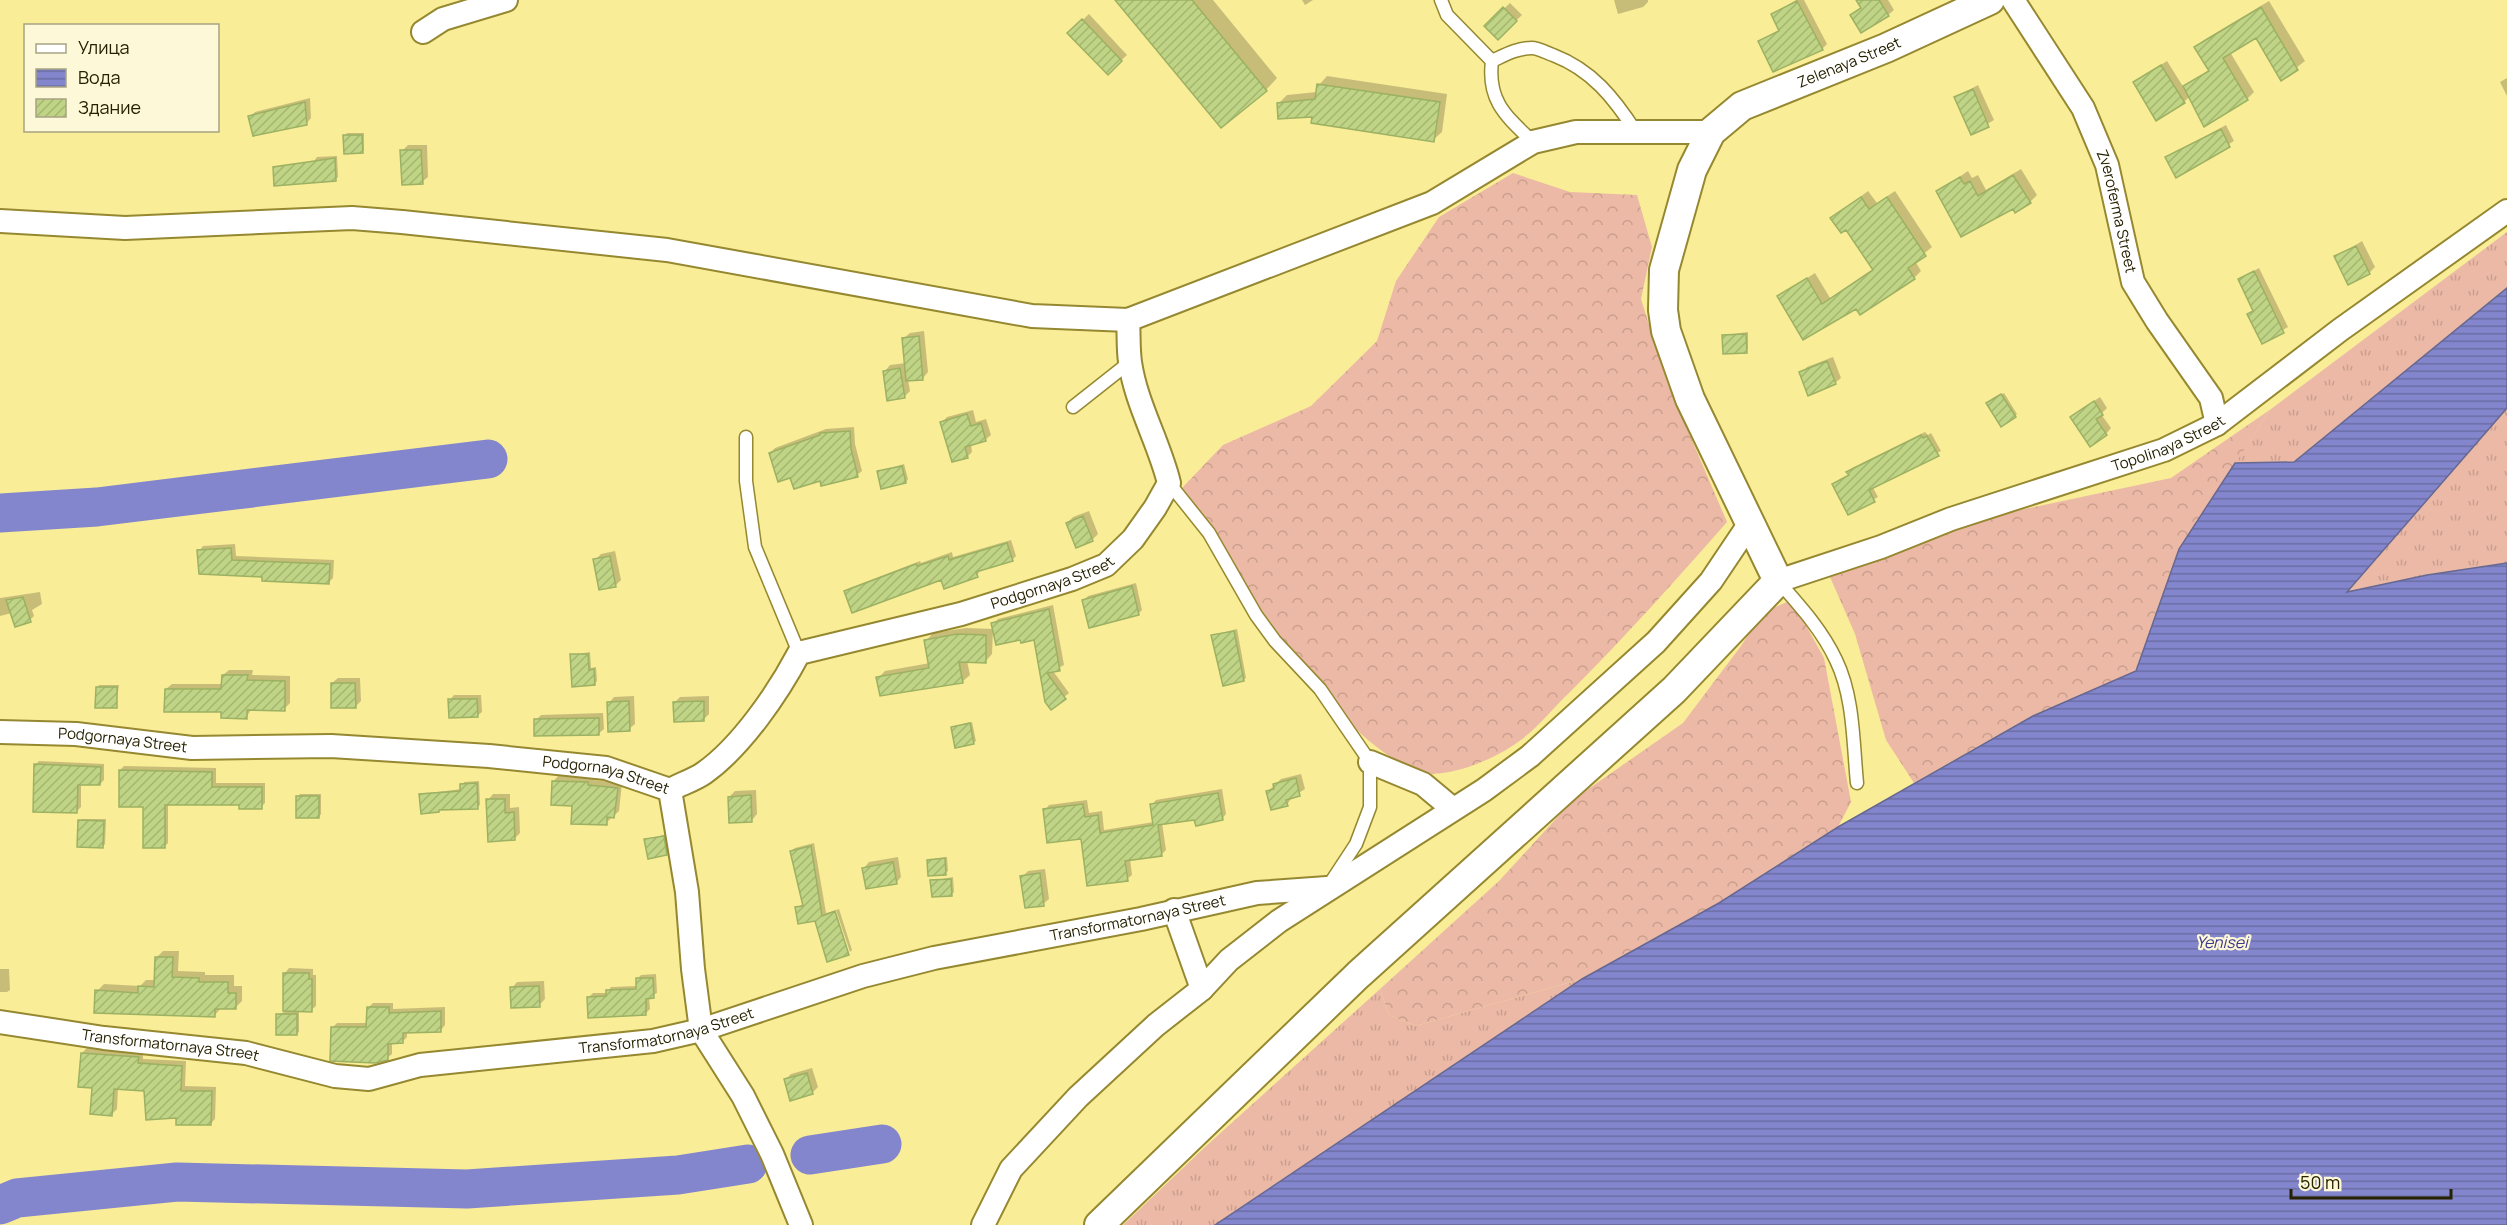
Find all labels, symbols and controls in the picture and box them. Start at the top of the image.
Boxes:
legend [24,24,219,132]
street label: Zelenaya Street [1794,32,1904,93]
text: Улица [78,35,130,59]
text: Вода [78,65,120,89]
text: Здание [78,95,141,119]
street label: Zveroferma Street [2092,146,2142,275]
street label: Topolinaya Street [2109,410,2229,476]
street label: Podgornaya Street [988,551,1119,614]
street label: Podgornaya Street [58,723,188,757]
street label: Podgornaya Street [542,751,672,799]
street label: Transformatornaya Street [1048,889,1227,946]
water label: Yenisei [2196,931,2250,953]
street label: Transformatornaya Street [578,1002,756,1059]
street label: Transformatornaya Street [80,1024,262,1066]
scale bar [2291,1162,2452,1200]
text: 50 m [2300,1170,2340,1194]

